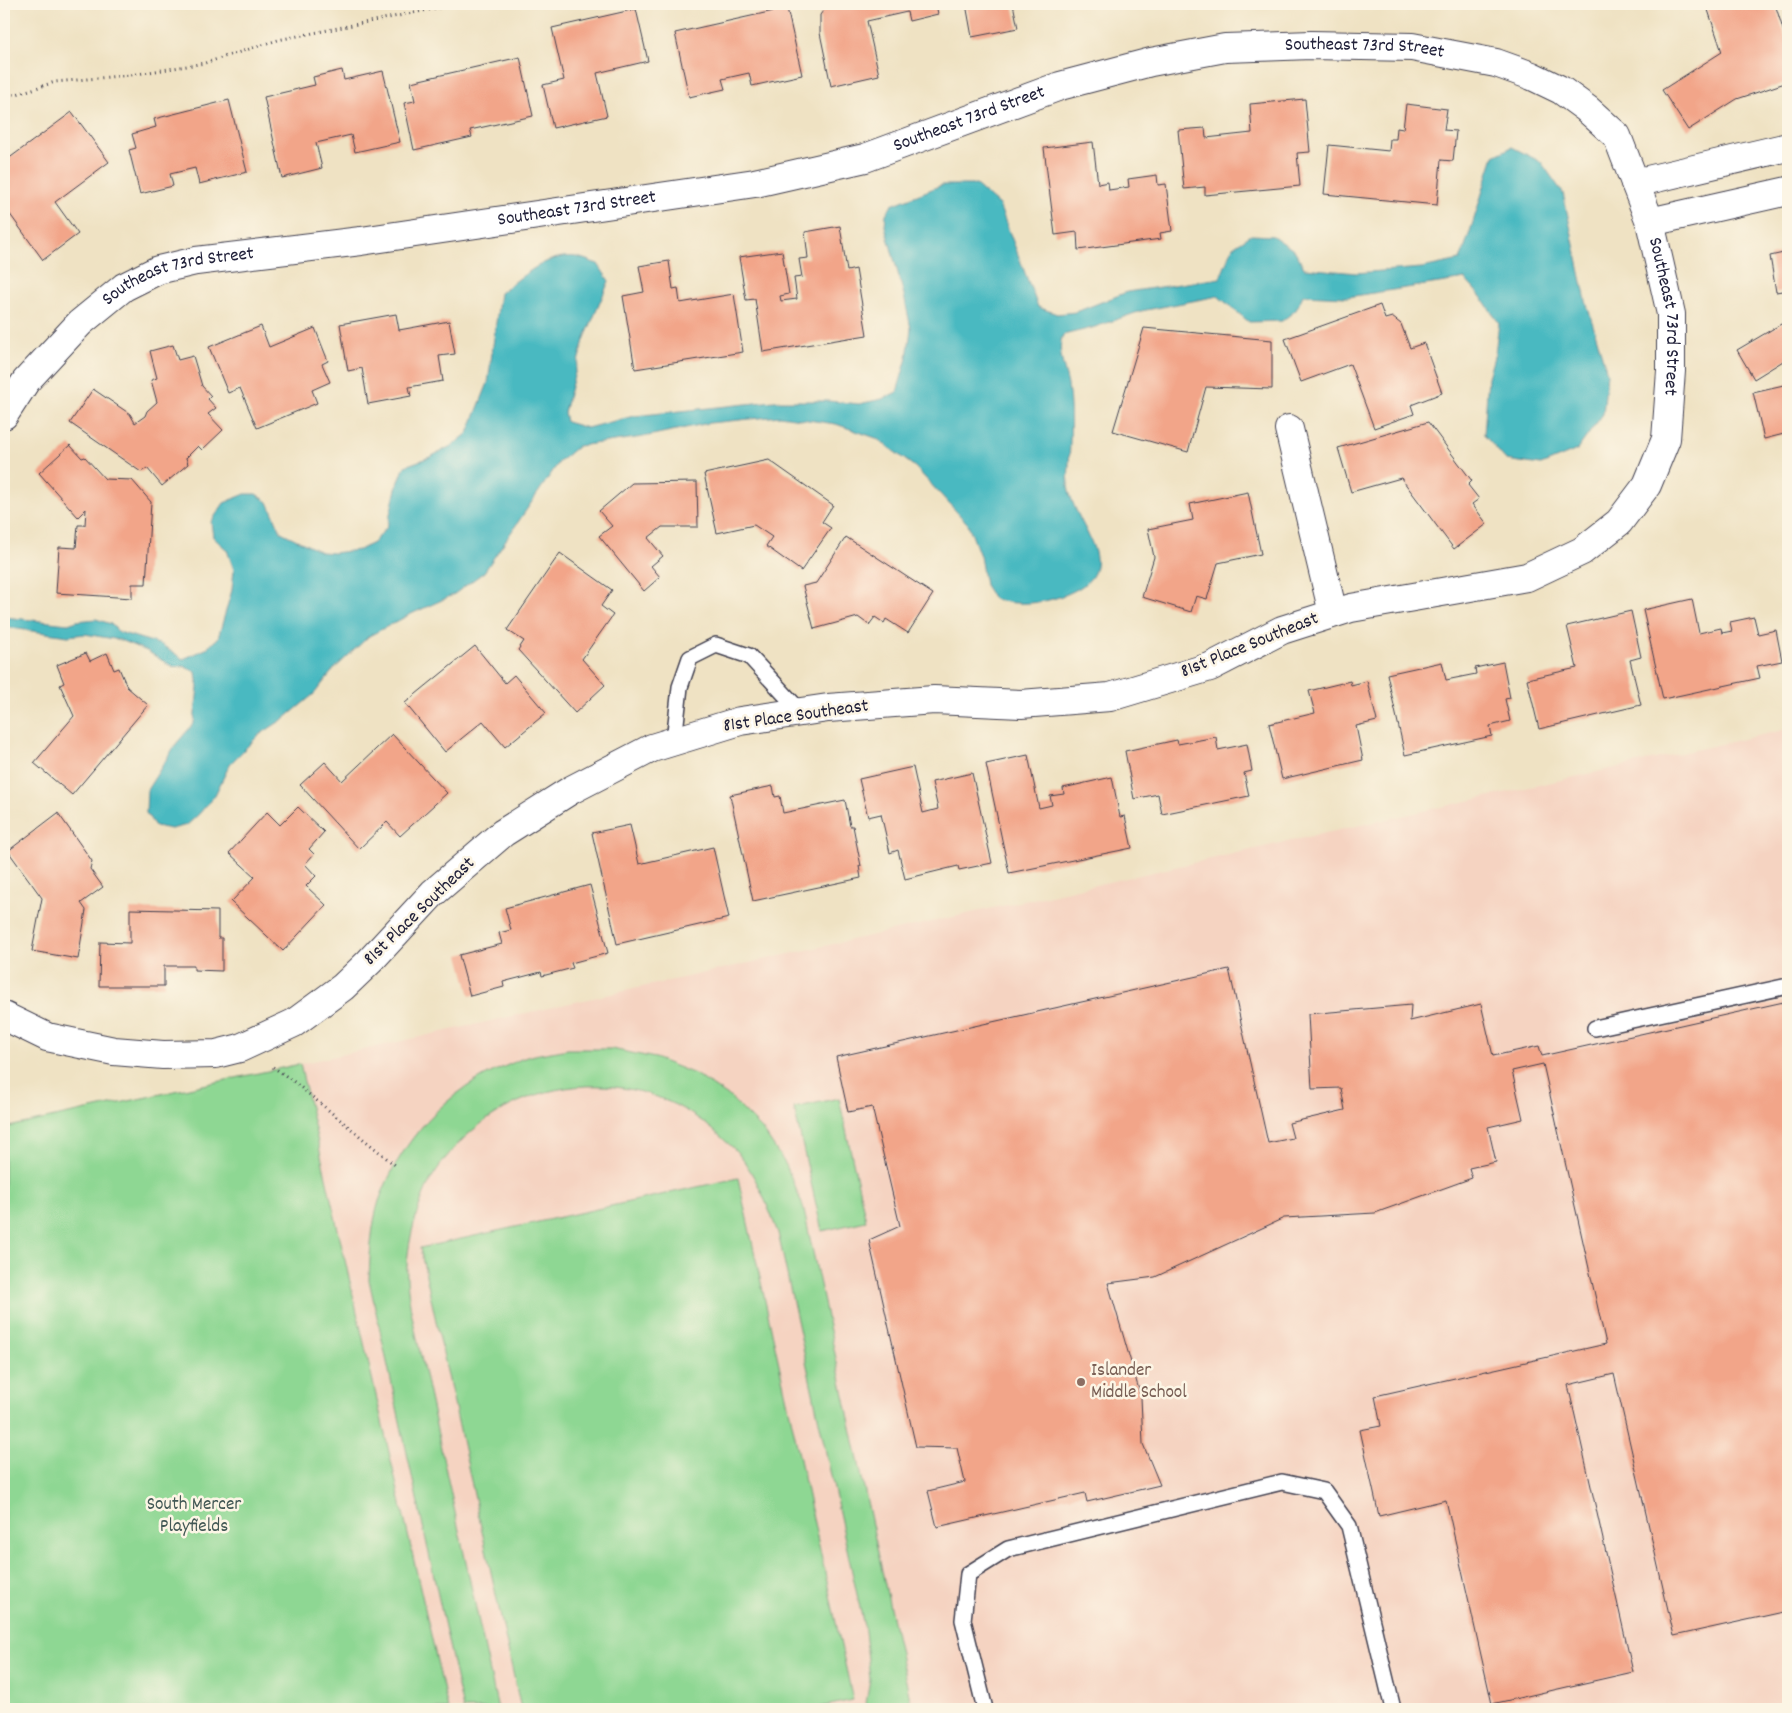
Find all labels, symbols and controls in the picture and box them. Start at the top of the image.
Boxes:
street label: Southeast 73rd Street [1284,31,1447,66]
street label: Southeast 73rd Street [890,79,1049,160]
street label: Southeast 73rd Street [496,184,658,234]
street label: Southeast 73rd Street [1640,235,1685,396]
street label: Southeast 73rd Street [97,241,255,313]
street label: 81st Place Southeast [1177,606,1323,686]
street label: 81st Place Southeast [722,693,870,741]
street label: 81st Place Southeast [358,851,482,973]
place label: Islander Middle School [1091,1358,1187,1407]
marker: Islander Middle School [1075,1376,1087,1388]
park label: South Mercer Playfields [147,1492,241,1541]

